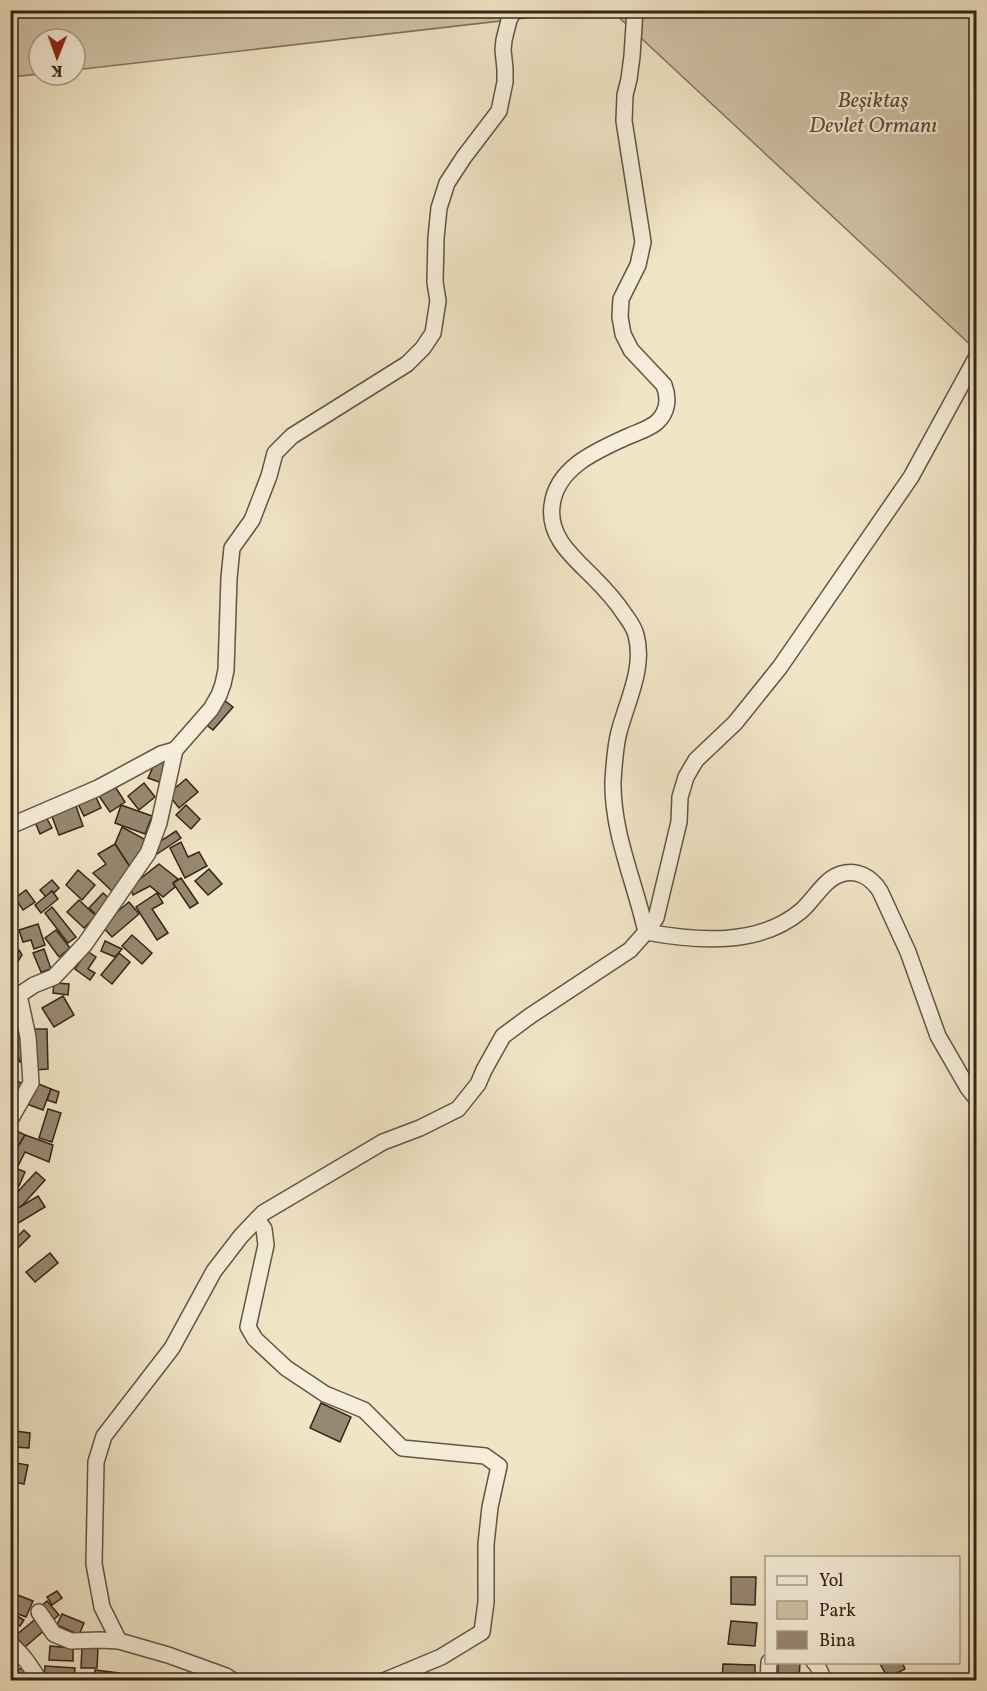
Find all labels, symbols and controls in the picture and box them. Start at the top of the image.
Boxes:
north arrow [27,27,87,87]
text: K [50,59,63,81]
park label: Beşiktaş Devlet Ormanı [809,86,937,142]
legend [765,1556,960,1664]
text: Yol [819,1569,844,1594]
text: Park [819,1599,856,1624]
text: Bina [819,1629,855,1654]

